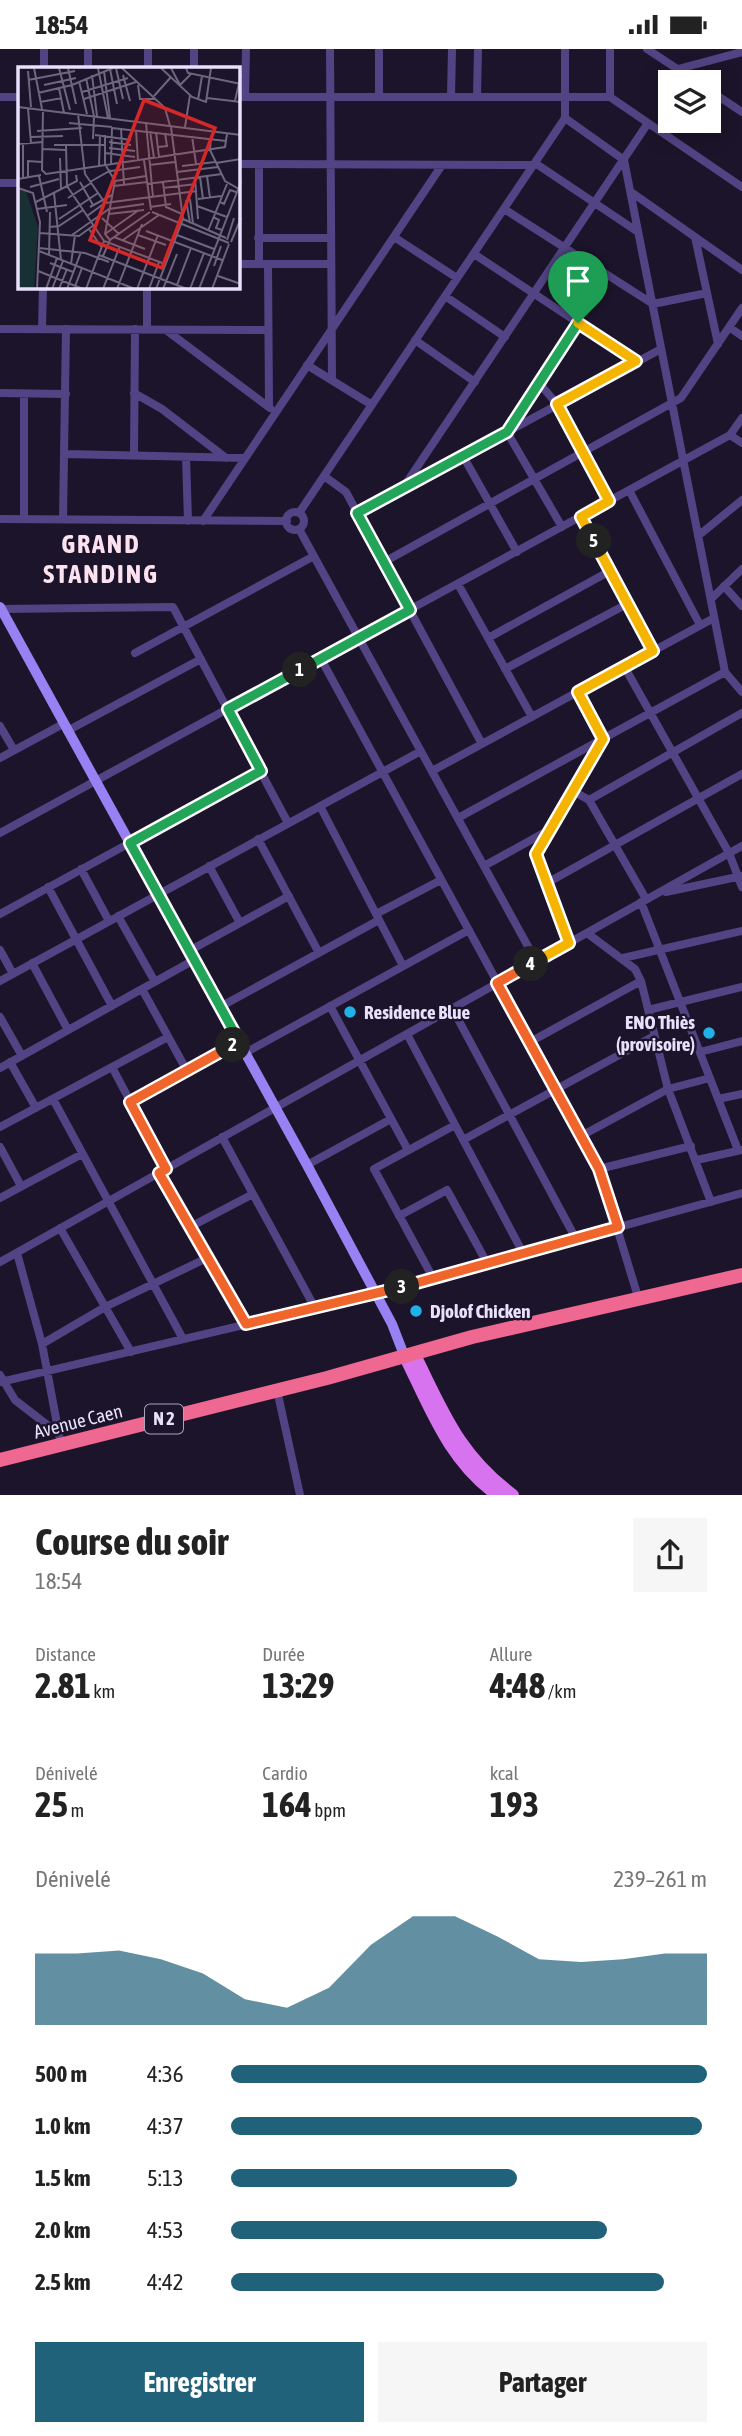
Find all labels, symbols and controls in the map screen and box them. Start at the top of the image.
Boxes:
text: 18:54 [35,10,89,40]
inset map [18,67,240,289]
map controls [658,70,721,133]
button: layers [658,70,721,133]
pin [548,251,608,323]
icon: arrive [559,262,597,300]
pin: 5 [576,524,612,559]
district label: GRAND STANDING [43,529,159,589]
text: 5 [589,529,598,551]
pin: 1 [282,653,318,687]
text: 1 [295,658,304,680]
pin: 4 [514,947,548,981]
text: 4 [526,952,535,974]
place label: Residence Blue [364,1001,471,1023]
marker: Residence Blue [342,1004,358,1020]
place label: ENO Thiès (provisoire) [616,1011,695,1055]
marker: ENO Thiès (provisoire) [701,1025,717,1041]
pin: 2 [216,1027,250,1063]
text: 2 [228,1033,237,1055]
pin: 3 [384,1269,420,1305]
text: 3 [397,1275,406,1297]
place label: Djolof Chicken [430,1300,531,1322]
marker: Djolof Chicken [408,1303,424,1319]
street label: Avenue Caen [31,1399,125,1443]
road number: N 2 [145,1405,183,1434]
button: share [633,1518,707,1592]
text: Course du soir [35,1520,228,1563]
text: 18:54 [35,1568,82,1594]
text: Distance [35,1643,96,1665]
text: Durée [262,1643,305,1665]
text: Allure [490,1643,532,1665]
text: 2.81 [35,1665,91,1705]
text: 13:29 [262,1665,334,1705]
text: 4:48 [490,1665,545,1705]
text: km [91,1680,115,1702]
text: /km [545,1680,576,1702]
text: Dénivelé [35,1762,98,1784]
text: Cardio [262,1762,308,1784]
text: kcal [490,1762,519,1784]
text: 25 [35,1784,68,1824]
text: 164 [262,1784,312,1824]
text: 193 [490,1784,539,1824]
text: m [68,1799,84,1821]
text: bpm [312,1799,346,1821]
text: Dénivelé [35,1866,111,1892]
text: 239–261 m [613,1866,707,1892]
text: 500 m [35,2061,87,2087]
text: 4:36 [147,2061,184,2087]
text: 1.0 km [35,2113,91,2139]
text: 4:37 [147,2113,184,2139]
text: 1.5 km [35,2165,91,2191]
text: 5:13 [147,2165,184,2191]
text: 2.0 km [35,2217,91,2243]
text: 4:53 [147,2217,184,2243]
text: 2.5 km [35,2269,91,2295]
text: 4:42 [147,2269,184,2295]
button: Enregistrer [35,2342,364,2422]
button: Partager [378,2342,707,2422]

